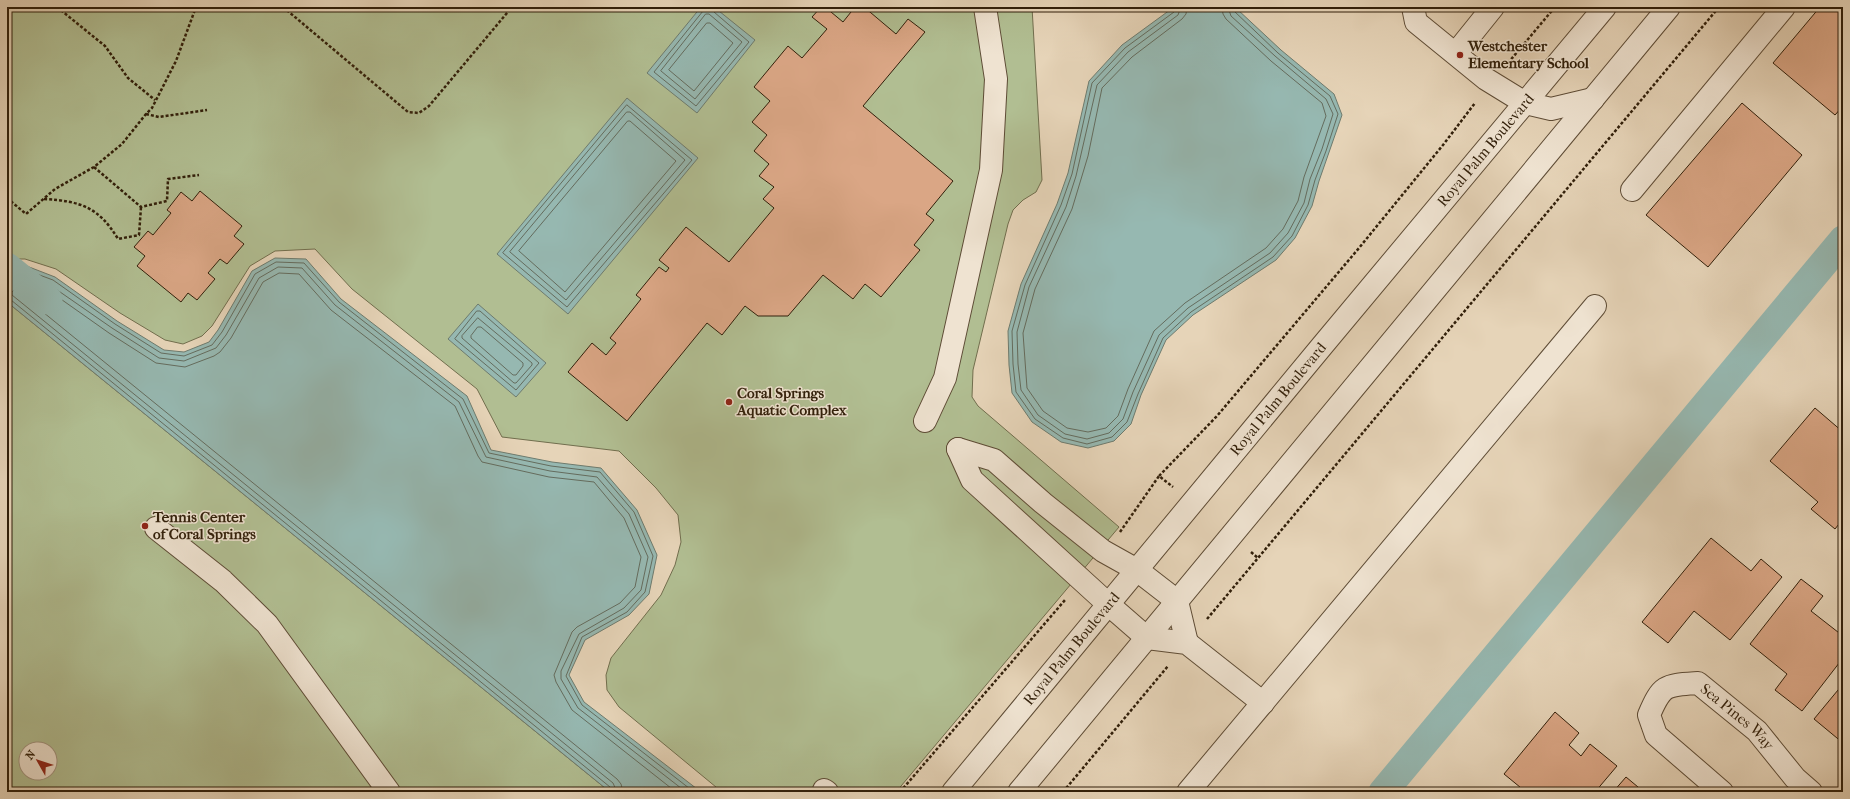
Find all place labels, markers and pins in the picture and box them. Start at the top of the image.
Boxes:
place label: Westchester Elementary School [1467,37,1590,72]
marker: Westchester Elementary School [1455,50,1465,60]
place label: Coral Springs Aquatic Complex [736,384,847,419]
marker: Coral Springs Aquatic Complex [724,397,734,407]
place label: Tennis Center of Coral Springs [152,508,256,543]
marker: Tennis Center of Coral Springs [140,521,150,531]

